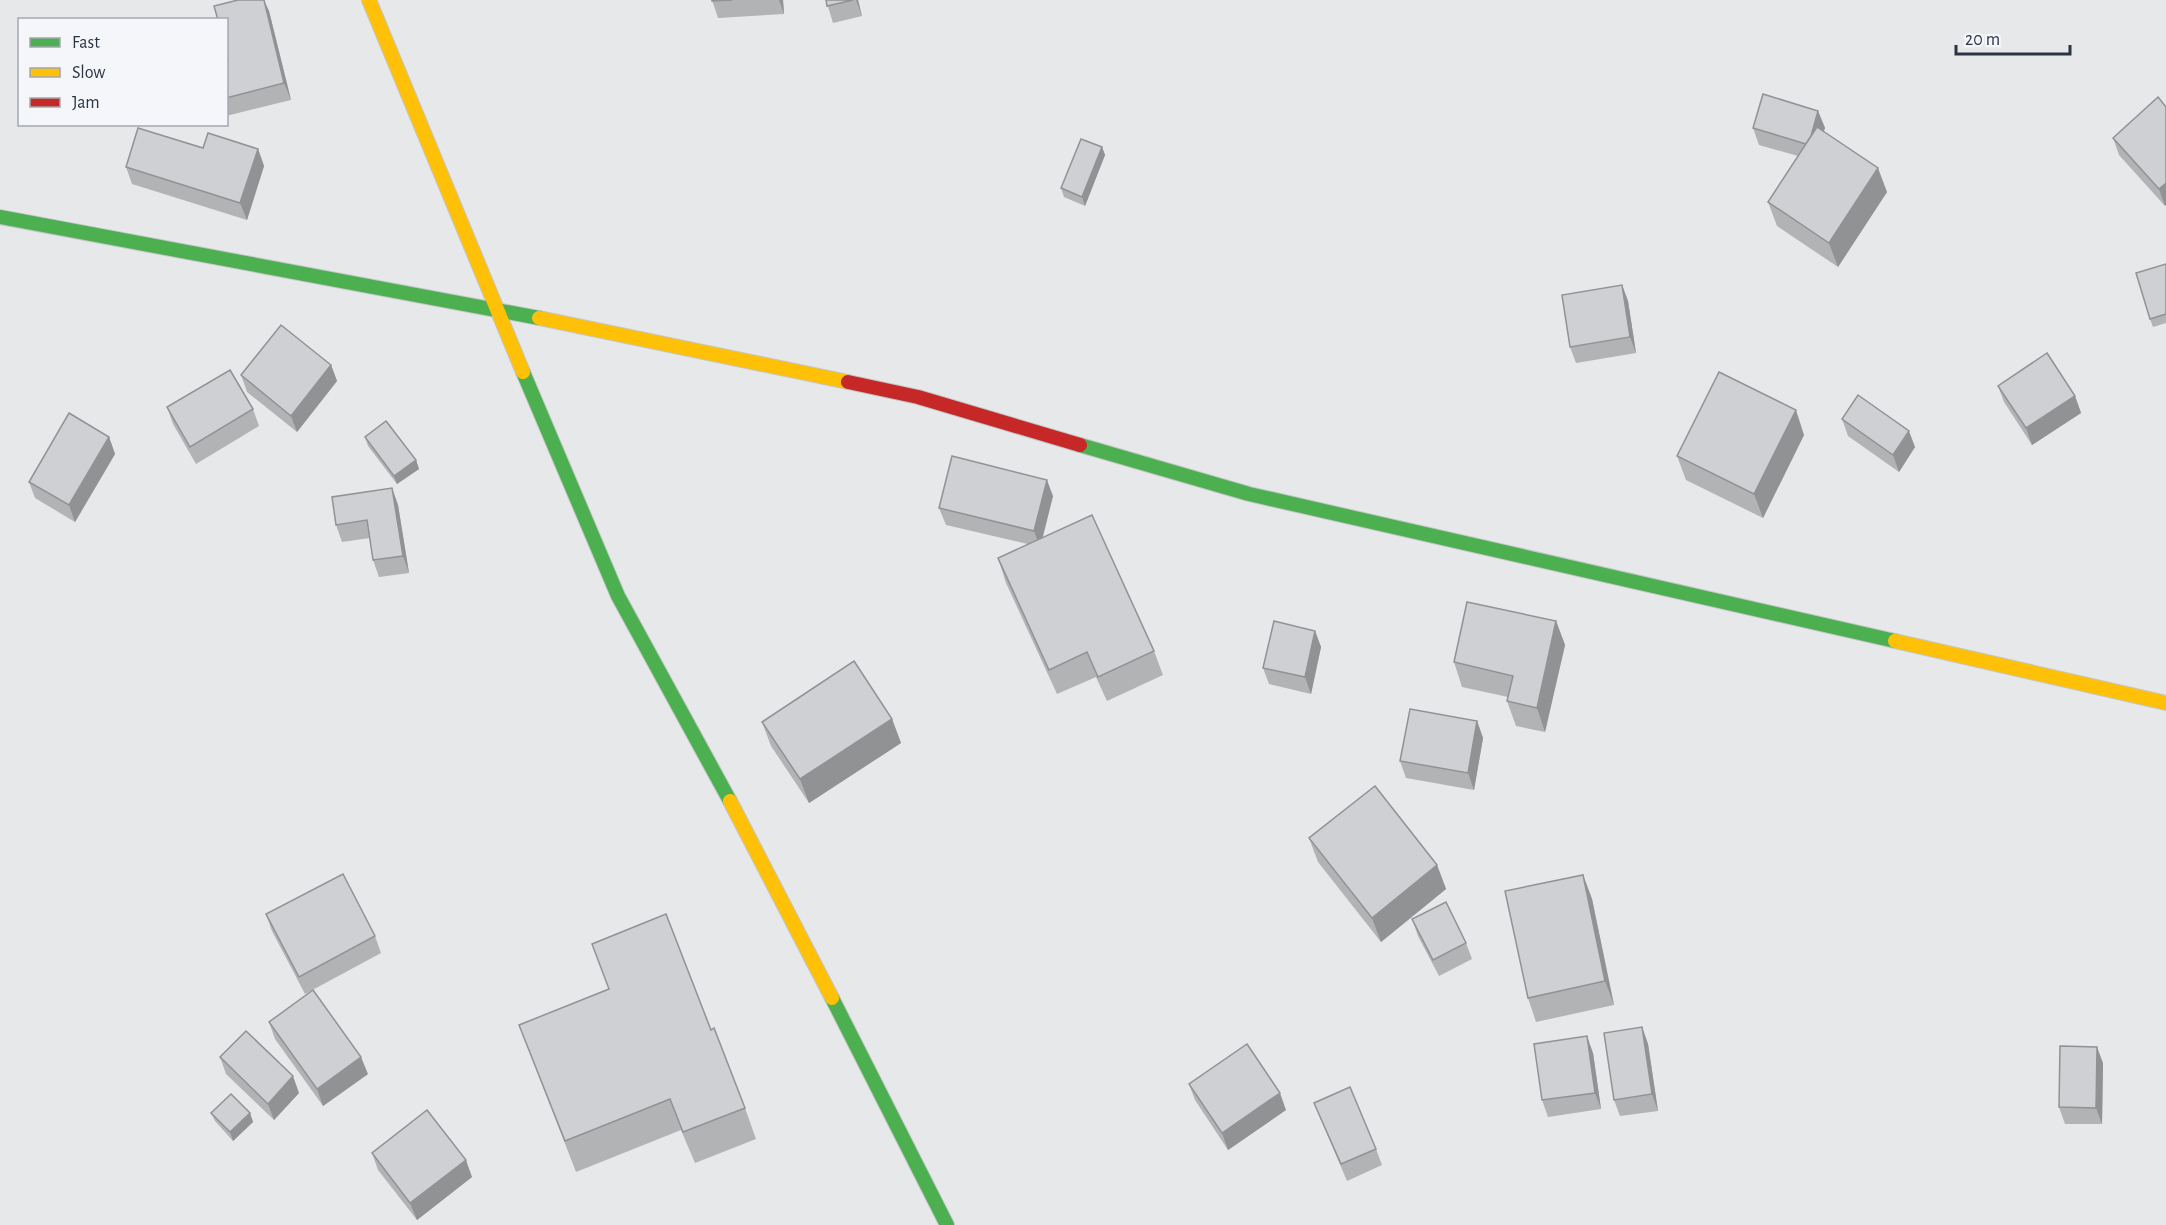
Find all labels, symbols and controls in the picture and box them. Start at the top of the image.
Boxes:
legend [18,18,228,126]
scale bar [1956,18,2070,56]
text: 20 m [1965,31,2000,49]
text: Fast [72,34,100,52]
text: Slow [72,64,105,82]
text: Jam [72,94,100,112]

